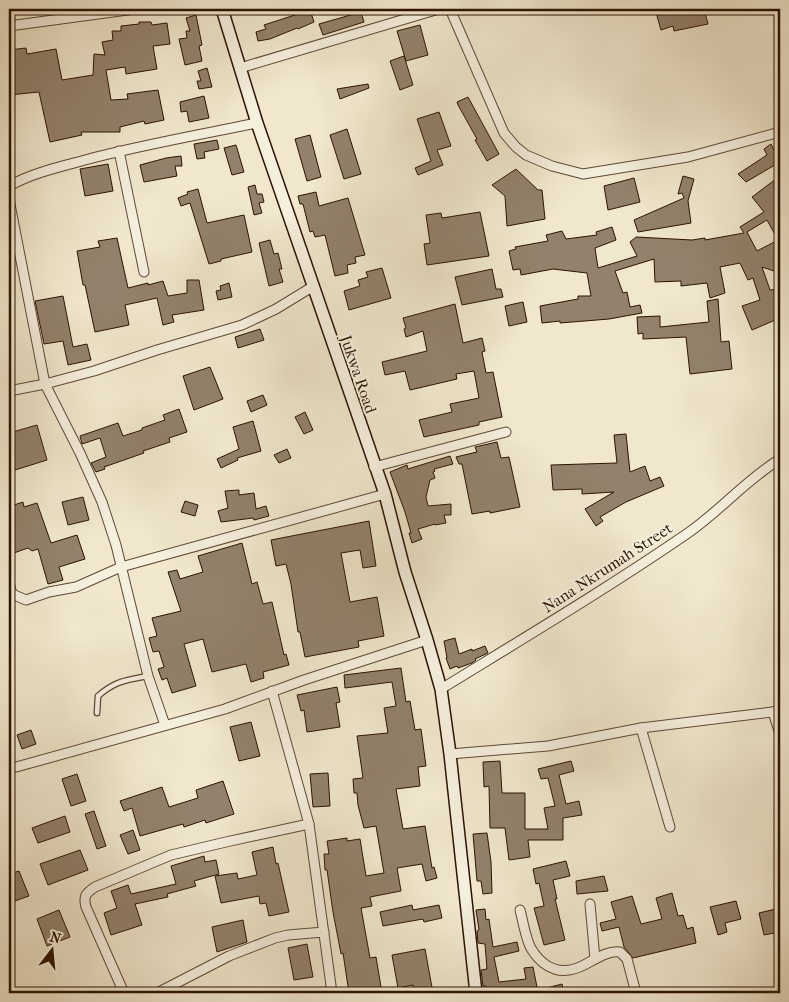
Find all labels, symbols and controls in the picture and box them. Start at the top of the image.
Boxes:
street label: Jukwa Road [336,331,381,416]
street label: Nana Nkrumah Street [539,518,676,617]
north arrow [28,924,78,974]
text: N [48,928,63,948]

